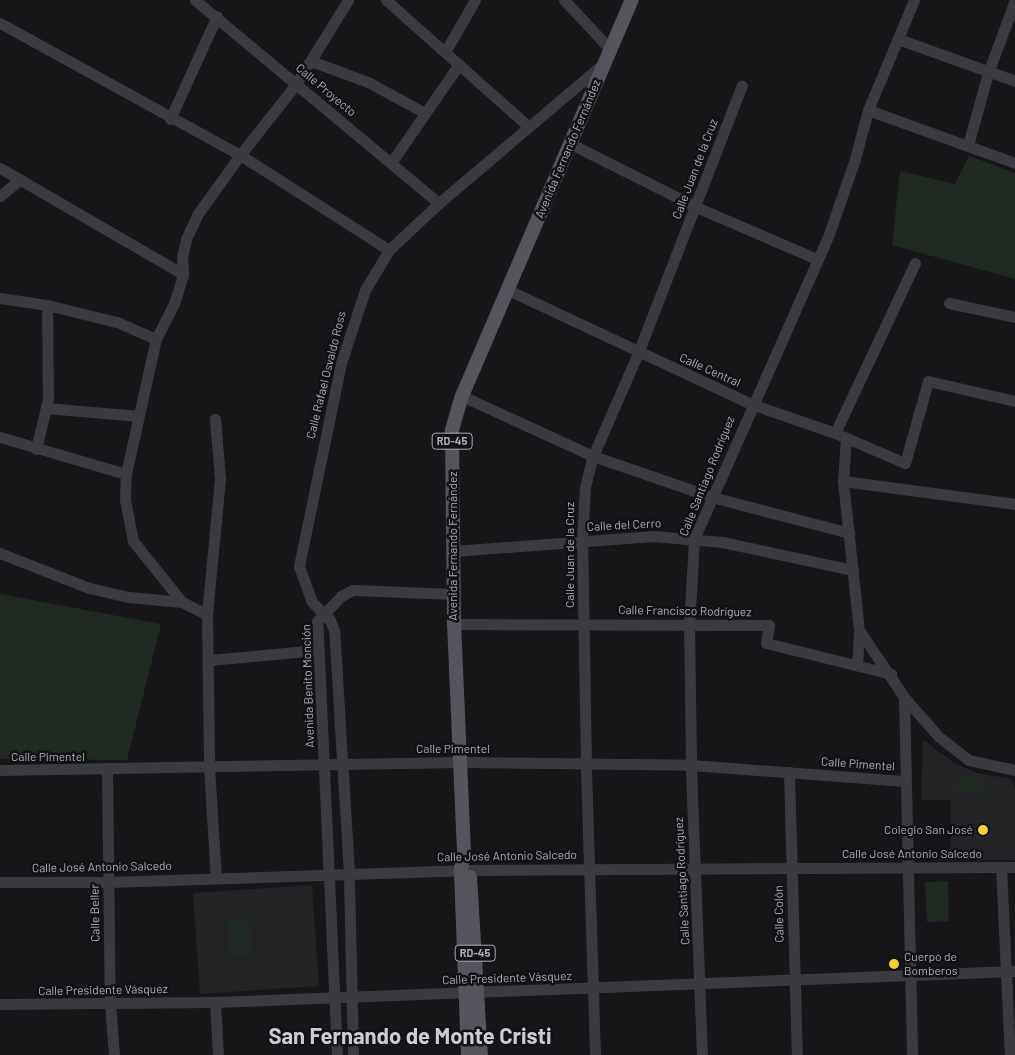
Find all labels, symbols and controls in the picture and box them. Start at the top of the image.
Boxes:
street label: Calle Proyecto [293,61,359,119]
street label: Avenida Fernando Fernández [532,77,604,221]
street label: Calle Juan de la Cruz [669,117,721,221]
street label: Calle Rafael Osvaldo Ross [303,310,349,440]
street label: Calle Central [677,350,743,390]
street label: Calle Santiago Rodríguez [676,414,738,538]
road number: RD-45 [431,432,473,450]
street label: Avenida Fernando Fernández [446,471,460,621]
street label: Calle Juan de la Cruz [563,502,577,608]
street label: Calle del Cerro [586,516,662,534]
street label: Calle Francisco Rodríguez [618,603,752,619]
street label: Avenida Benito Monción [299,624,317,748]
street label: Calle Pimentel [416,742,490,756]
street label: Calle Pimentel [11,750,85,764]
street label: Calle Pimentel [821,754,895,774]
street label: Calle Santiago Rodríguez [671,817,693,945]
place label: Colegio San José [884,823,973,837]
marker: Colegio San José [977,824,989,836]
street label: Calle José Antonio Salcedo [842,847,982,861]
street label: Calle José Antonio Salcedo [437,848,577,864]
street label: Calle José Antonio Salcedo [32,859,172,875]
street label: Calle Beller [87,884,103,942]
street label: Calle Colón [771,885,787,943]
road number: RD-45 [454,944,496,961]
place label: Cuerpo de Bomberos [904,950,957,978]
marker: Cuerpo de Bomberos [888,958,900,970]
street label: Calle Presidente Vásquez [442,969,572,987]
street label: Calle Presidente Vásquez [38,982,168,998]
district label: San Fernando de Monte Cristi [268,1023,552,1049]

